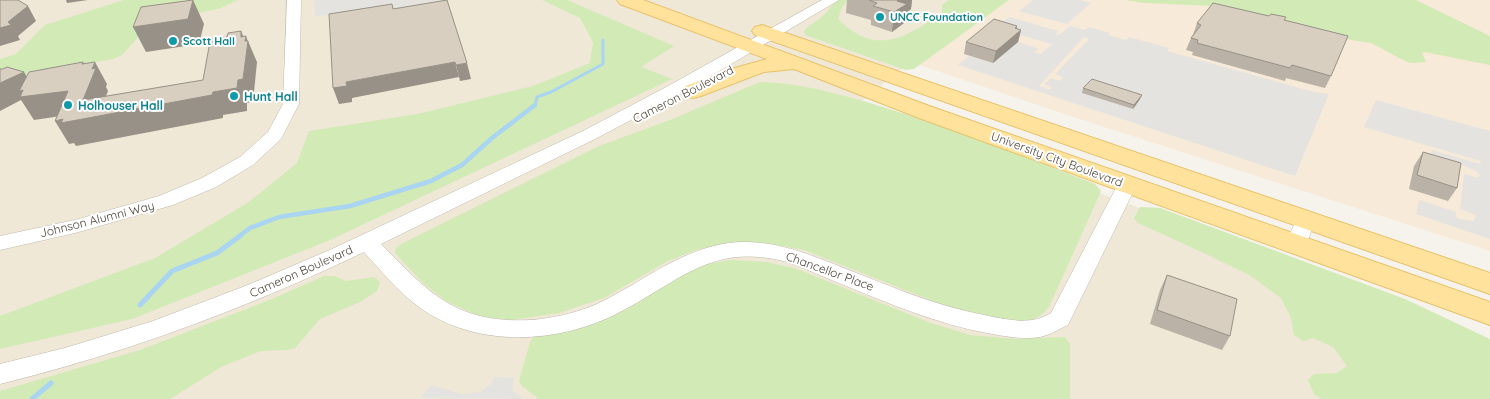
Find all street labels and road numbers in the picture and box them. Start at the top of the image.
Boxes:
street label: Cameron Boulevard [630,62,736,126]
street label: University City Boulevard [989,128,1125,190]
street label: Johnson Alumni Way [38,198,156,240]
street label: Cameron Boulevard [247,242,355,300]
street label: Chancellor Place [784,248,876,294]

